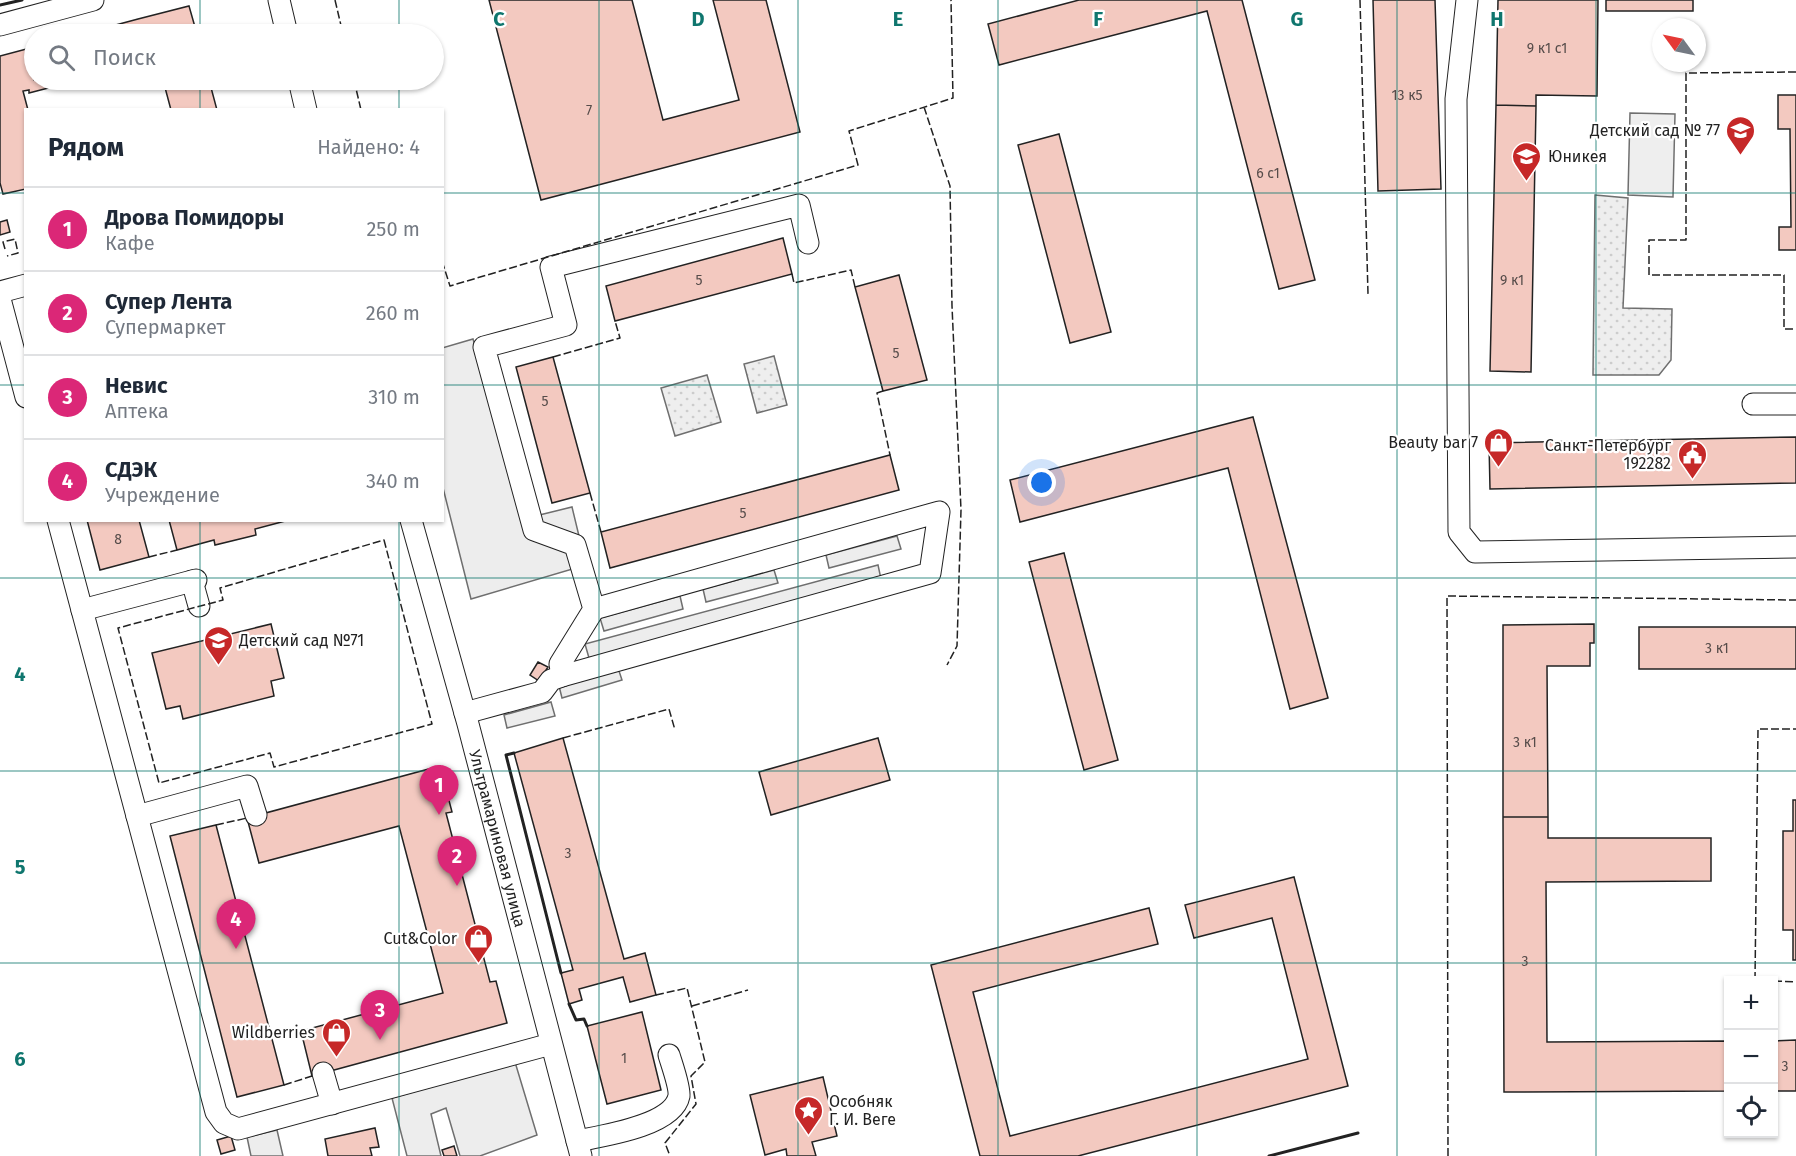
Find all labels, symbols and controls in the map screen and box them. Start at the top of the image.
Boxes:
text: C [493,7,505,31]
text: D [691,7,705,31]
text: E [893,7,903,31]
text: F [1093,7,1103,31]
text: G [1291,7,1303,31]
text: H [1490,7,1504,31]
north arrow [1652,18,1706,72]
search box [24,24,444,90]
house number: 9 к1 с1 [1527,40,1567,57]
icon: search [45,41,78,74]
text: Поиск [93,44,156,71]
house number: 13 к5 [1392,87,1422,104]
house number: 7 [586,102,592,119]
school or university icon: Детский сад № 77 [1725,114,1757,156]
place label: Детский сад № 77 [1589,121,1720,140]
text: Рядом [48,132,124,163]
text: Найдено: 4 [317,135,420,159]
school or university icon: Юникея [1511,140,1543,182]
place label: Юникея [1548,147,1607,166]
house number: 6 с1 [1256,165,1280,182]
text: Дрова Помидоры [105,204,284,231]
text: 1 [63,217,72,241]
text: 250 m [366,217,420,241]
text: Кафе [105,231,155,255]
house number: 5 [695,272,703,289]
house number: 9 к1 [1500,272,1524,289]
text: Супер Лента [105,288,232,315]
text: 2 [62,301,73,325]
text: 260 m [366,301,420,325]
text: Супермаркет [105,315,225,339]
house number: 5 [892,345,900,362]
text: Невис [105,372,168,399]
text: 3 [62,385,73,409]
text: 310 m [368,385,420,409]
house number: 5 [541,393,549,410]
text: Аптека [105,399,169,423]
shop icon: Beauty bar 7 [1483,426,1515,468]
place label: Beauty bar 7 [1388,433,1478,452]
place label: Санкт-Петербург 192282 [1545,436,1671,473]
public building icon: Санкт-Петербург 192282 [1676,438,1708,480]
text: СДЭК [105,456,157,483]
your location [1027,468,1056,497]
text: 4 [62,469,73,493]
text: 340 m [366,469,420,493]
text: Учреждение [105,483,220,507]
house number: 5 [739,505,747,522]
house number: 8 [114,531,122,548]
school or university icon: Детский сад №71 [202,624,234,666]
place label: Детский сад №71 [238,631,364,650]
house number: 3 к1 [1705,640,1729,657]
text: 4 [14,662,26,686]
house number: 3 к1 [1513,734,1537,751]
street label: Ультрамариновая улица [465,748,530,929]
pin: 1 [420,766,458,815]
pin: 2 [438,836,476,886]
house number: 3 [565,845,572,862]
text: 5 [15,855,26,879]
pin: 4 [216,900,256,949]
shop icon: Cut&Color [462,922,494,964]
place label: Cut&Color [383,929,458,948]
house number: 3 [1522,953,1529,970]
map controls [1724,976,1778,1138]
button: + [1724,976,1778,1030]
pin: 3 [360,990,400,1040]
shop icon: Wildberries [320,1016,352,1058]
place label: Wildberries [232,1023,315,1042]
button: − [1724,1030,1778,1084]
text: 6 [14,1047,26,1071]
house number: 1 [621,1050,627,1067]
house number: 3 [1782,1058,1789,1075]
button: locate [1724,1084,1778,1138]
place label: Особняк Г. И. Веге [829,1092,896,1129]
place icon: Особняк Г. И. Веге [792,1094,824,1136]

